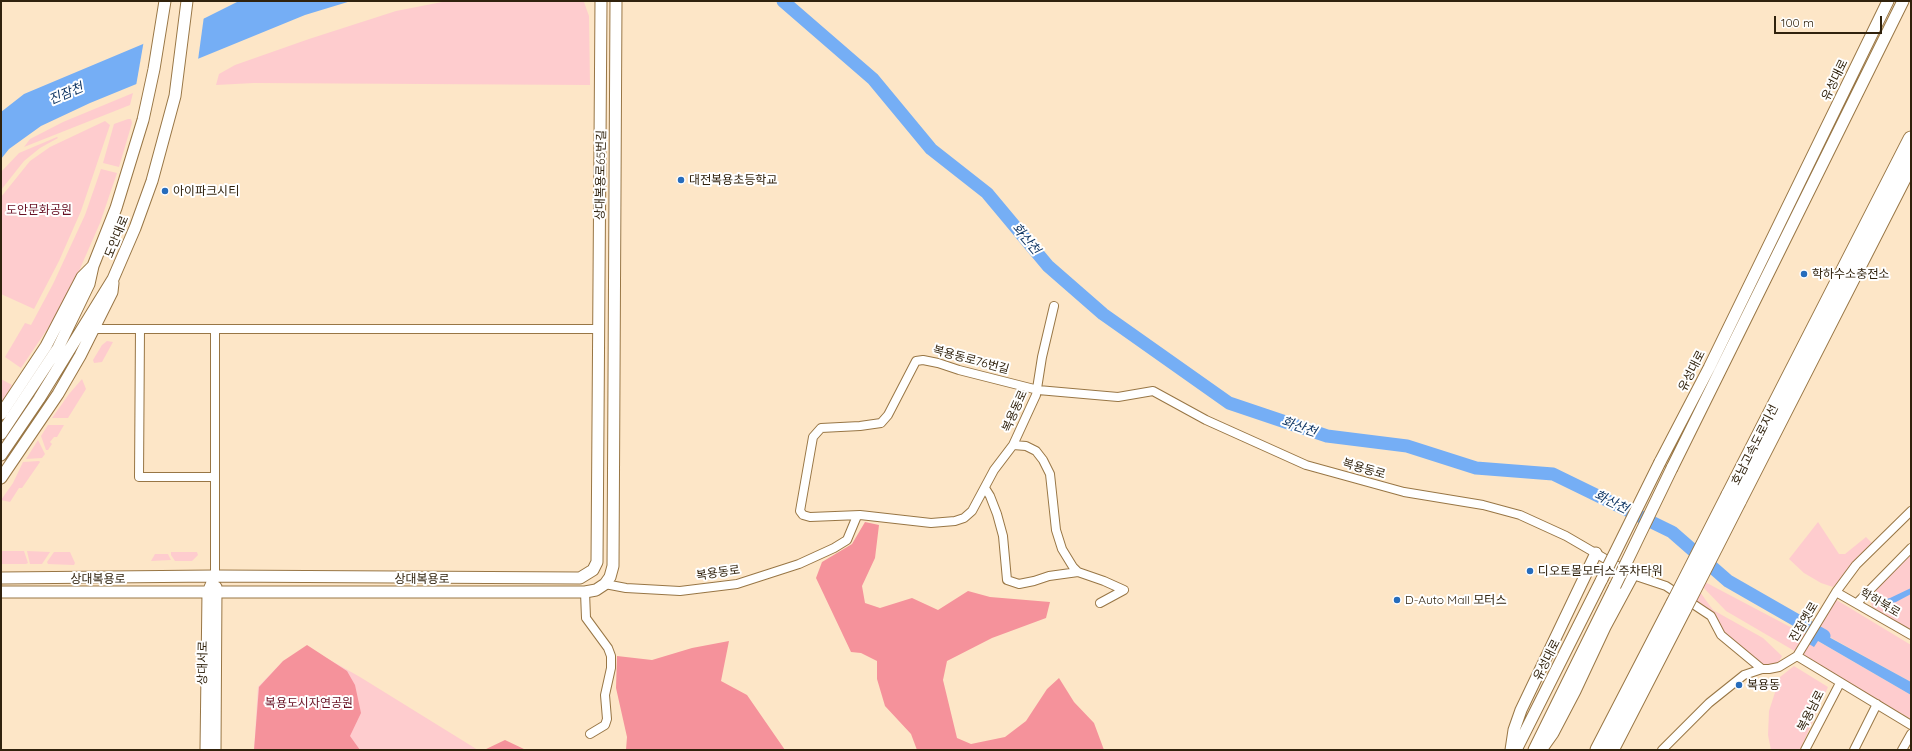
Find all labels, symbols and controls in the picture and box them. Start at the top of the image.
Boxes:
scale bar [1776,8,1884,34]
text: 100 m [1781,15,1814,30]
street label: 유성대로 [1819,57,1851,103]
water label: 진잠천 [46,80,86,108]
street label: 상대복용로65번길 [593,130,609,220]
place label: 대전복용초등학교 [689,173,777,187]
marker: 대전복용초등학교 [676,175,686,185]
place label: 아이파크시티 [173,184,239,198]
marker: 아이파크시티 [160,186,170,196]
park label: 도안문화공원 [6,203,72,217]
street label: 도안대로 [102,214,132,260]
water label: 화산천 [1008,220,1044,258]
place label: 학하수소충전소 [1812,267,1889,281]
marker: 학하수소충전소 [1799,269,1809,279]
street label: 복용동로76번길 [931,343,1011,377]
street label: 유성대로 [1676,348,1708,394]
street label: 복용동로 [999,388,1031,434]
street label: 호남고속도로지선 [1729,402,1781,488]
water label: 화산천 [1279,414,1319,440]
street label: 복용동로 [1341,456,1387,482]
water label: 화산천 [1591,487,1631,517]
street label: 복용동로 [695,563,741,583]
place label: 디오토몰모터스 주차타워 [1538,564,1663,578]
marker: 디오토몰모터스 주차타워 [1525,566,1535,576]
street label: 상대복용로 [70,572,126,586]
street label: 상대복용로 [394,572,450,586]
street label: 학하북로 [1857,586,1903,620]
place label: D-Auto Mall 모터스 [1405,593,1506,607]
marker: D-Auto Mall 모터스 [1392,595,1402,605]
street label: 진잠옛로 [1786,599,1822,645]
street label: 유성대로 [1531,637,1563,683]
street label: 상대서로 [195,641,211,685]
place label: 복용동 [1747,678,1780,692]
marker: 복용동 [1734,680,1744,690]
street label: 복용남로 [1795,688,1827,734]
park label: 복용도시자연공원 [265,696,353,710]

